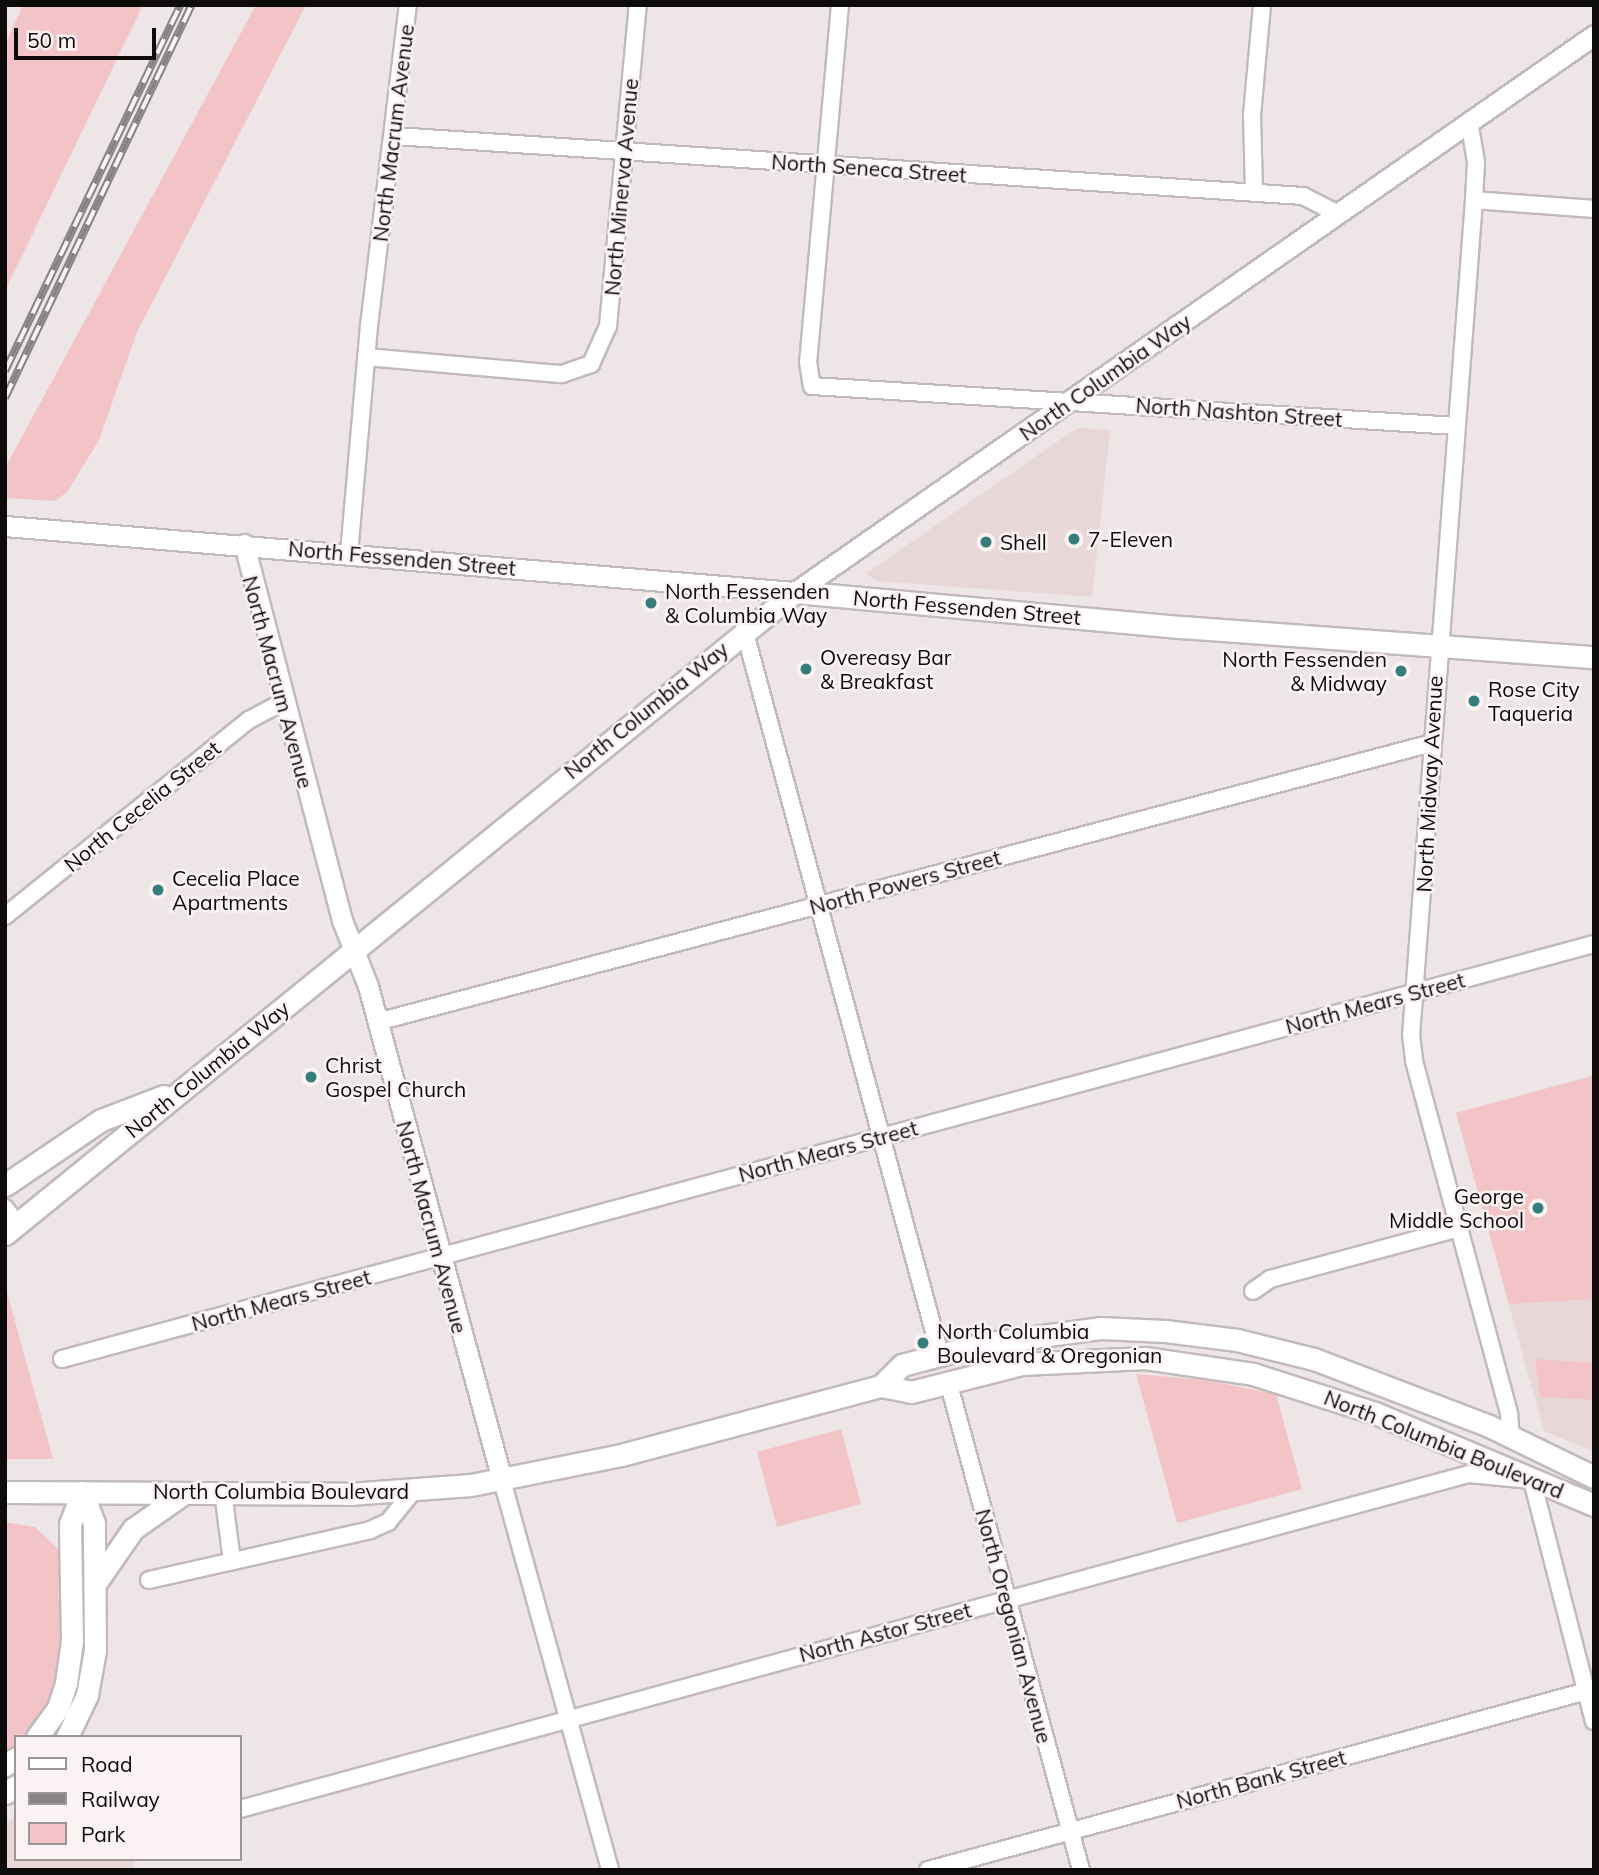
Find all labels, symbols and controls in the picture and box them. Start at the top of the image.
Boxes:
scale bar [18,14,159,58]
street label: North Macrum Avenue [367,23,419,243]
text: 50 m [27,27,76,53]
street label: North Minerva Avenue [599,77,643,297]
street label: North Seneca Street [771,149,967,187]
street label: North Columbia Way [1014,308,1196,446]
street label: North Nashton Street [1135,392,1343,432]
place label: 7-Eleven [1088,526,1173,552]
place label: Shell [1000,529,1047,555]
marker: 7-Eleven [1066,531,1082,547]
marker: Shell [978,534,994,550]
street label: North Fessenden Street [287,536,517,580]
street label: North Macrum Avenue [238,573,318,791]
place label: North Fessenden & Columbia Way [665,578,830,628]
street label: North Fessenden Street [852,585,1082,629]
marker: North Fessenden & Columbia Way [643,595,659,611]
street label: North Columbia Way [559,636,733,784]
place label: Overeasy Bar & Breakfast [820,644,951,694]
place label: North Fessenden & Midway [1222,646,1387,696]
marker: Overeasy Bar & Breakfast [798,661,814,677]
marker: North Fessenden & Midway [1393,663,1409,679]
street label: North Midway Avenue [1411,675,1447,893]
place label: Rose City Taqueria [1488,676,1580,726]
marker: Rose City Taqueria [1466,693,1482,709]
street label: North Cecelia Street [59,735,225,877]
street label: North Powers Street [807,844,1003,920]
place label: Cecelia Place Apartments [172,865,300,915]
marker: Cecelia Place Apartments [150,882,166,898]
street label: North Mears Street [1283,967,1467,1039]
street label: North Columbia Way [120,995,294,1143]
place label: Christ Gospel Church [325,1052,466,1102]
marker: Christ Gospel Church [303,1069,319,1085]
street label: North Mears Street [736,1115,920,1187]
street label: North Macrum Avenue [392,1118,472,1336]
place label: George Middle School [1389,1183,1524,1233]
marker: George Middle School [1530,1200,1546,1216]
street label: North Mears Street [189,1264,373,1336]
place label: North Columbia Boulevard & Oregonian [937,1318,1162,1368]
marker: North Columbia Boulevard & Oregonian [915,1335,931,1351]
street label: North Columbia Boulevard [1321,1384,1567,1504]
street label: North Columbia Boulevard [153,1478,409,1504]
street label: North Oregonian Avenue [971,1506,1057,1746]
street label: North Astor Street [796,1597,974,1667]
legend [14,1735,242,1861]
street label: North Bank Street [1173,1744,1349,1814]
text: Road [81,1751,132,1777]
text: Railway [81,1786,160,1812]
text: Park [81,1821,125,1847]

